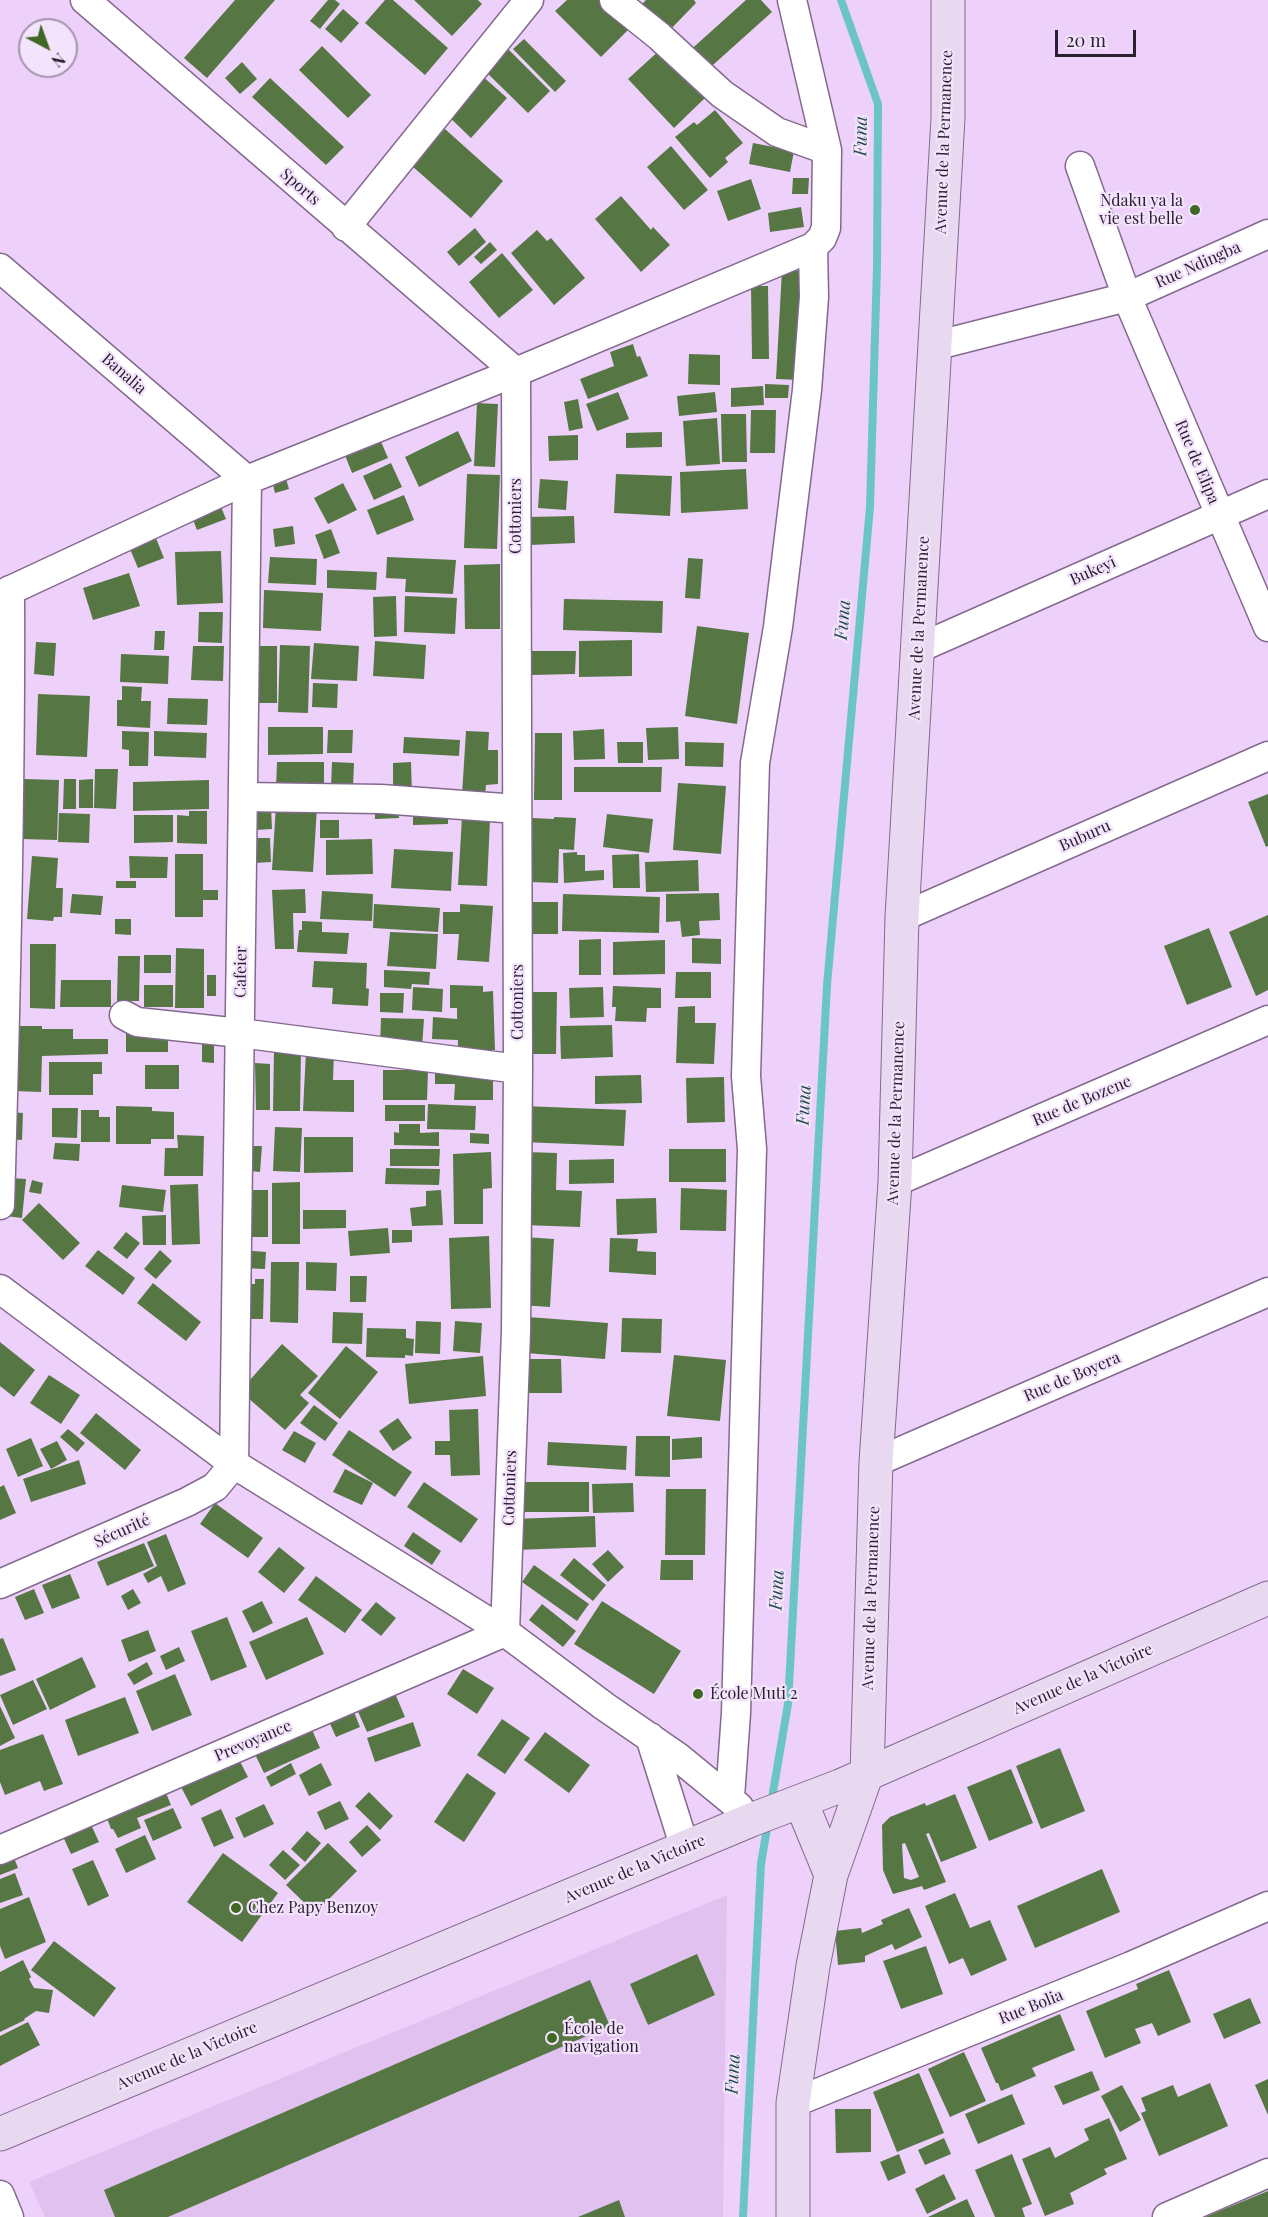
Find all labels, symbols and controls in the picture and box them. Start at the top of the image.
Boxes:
north arrow [18,18,78,78]
scale bar [1058,18,1139,56]
text: 20 m [1066,28,1106,52]
text: N [48,49,70,72]
street label: Avenue de la Permanence [931,50,957,234]
water label: Funa [850,116,872,156]
street label: Sports [276,164,324,210]
place label: Ndaku ya la vie est belle [1099,191,1183,229]
marker: Ndaku ya la vie est belle [1188,203,1202,217]
street label: Rue Ndingba [1152,238,1244,292]
street label: Banalia [98,349,150,399]
street label: Rue de Elipa [1171,417,1223,507]
street label: Cottoniers [506,478,526,554]
street label: Avenue de la Permanence [905,535,933,721]
street label: Bukeyi [1067,552,1119,590]
water label: Funa [830,599,856,641]
street label: Buburu [1056,816,1114,856]
street label: Cafeier [231,946,251,998]
street label: Cottoniers [508,964,528,1040]
street label: Avenue de la Permanence [883,1021,909,1205]
street label: Rue de Bozene [1030,1072,1134,1130]
water label: Funa [792,1084,816,1126]
street label: Rue de Boyera [1021,1348,1123,1406]
street label: Cottoniers [499,1450,521,1526]
street label: Avenue de la Permanence [858,1506,884,1690]
street label: Sécurité [91,1510,153,1552]
water label: Funa [765,1569,789,1611]
street label: Avenue de la Victoire [1010,1640,1156,1718]
place label: École Muti 2 [710,1684,798,1704]
marker: École Muti 2 [691,1687,705,1701]
street label: Prevoyance [212,1716,294,1766]
street label: Avenue de la Victoire [562,1831,708,1907]
place label: Chez Papy Benzoy [248,1898,378,1918]
marker: Chez Papy Benzoy [229,1901,243,1915]
street label: Rue Bolia [996,1985,1066,2029]
street label: Avenue de la Victoire [114,2018,260,2094]
place label: École de navigation [564,2019,639,2057]
marker: École de navigation [545,2031,559,2045]
water label: Funa [721,2053,745,2095]

